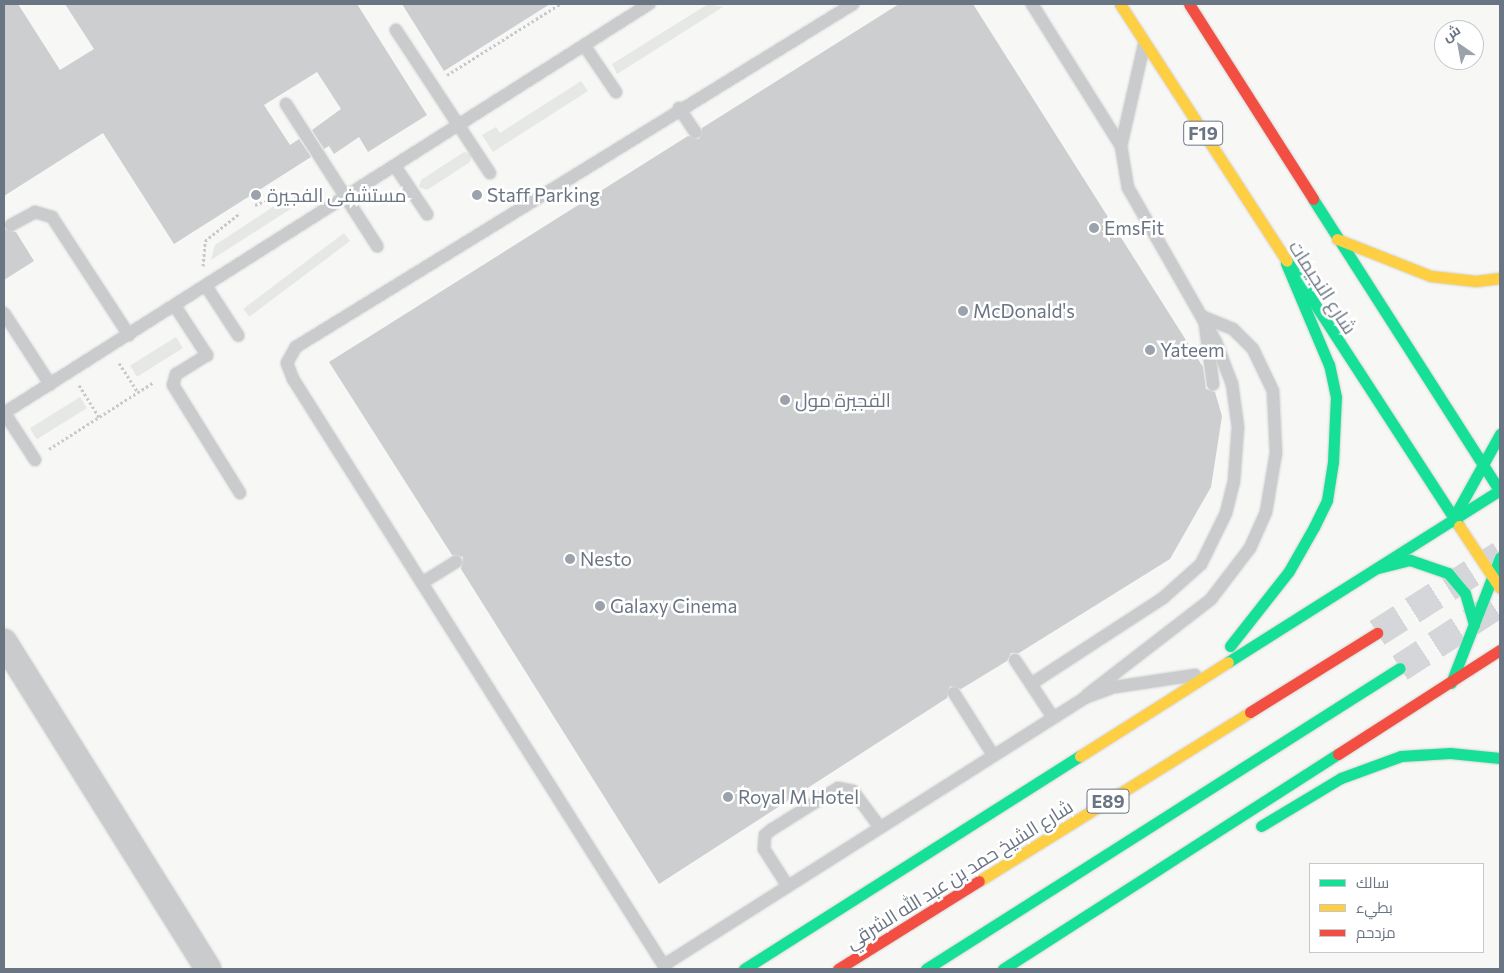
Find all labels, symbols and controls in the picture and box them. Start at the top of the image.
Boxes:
north arrow [1434,20,1484,70]
text: ش [1439,21,1463,45]
road number: F19 [1183,118,1223,148]
place label: مستشفى الفجيرة [267,184,406,206]
place label: Staff Parking [487,184,600,206]
marker: مستشفى الفجيرة [249,188,263,202]
marker: Staff Parking [471,189,483,201]
place label: EmsFit [1104,217,1164,239]
marker: EmsFit [1088,222,1100,234]
street label: شارع النجيمات [1284,236,1362,338]
place label: McDonald's [973,300,1075,322]
marker: McDonald's [957,305,969,317]
place label: Yateem [1160,339,1225,361]
marker: Yateem [1144,344,1156,356]
place label: الفجيرة مول [795,389,891,411]
marker: الفجيرة مول [779,394,791,406]
place label: Nesto [580,548,632,570]
marker: Nesto [564,553,576,565]
place label: Galaxy Cinema [610,595,738,617]
marker: Galaxy Cinema [594,600,606,612]
place label: Royal M Hotel [738,786,859,808]
road number: E89 [1086,786,1130,816]
marker: Royal M Hotel [722,791,734,803]
street label: شارع الشيخ حمد بن عبد الله الشرقي [841,795,1077,953]
legend [1309,863,1484,953]
text: سالك [1356,873,1389,891]
text: بطيء [1356,898,1393,916]
text: مزدحم [1356,923,1396,941]

